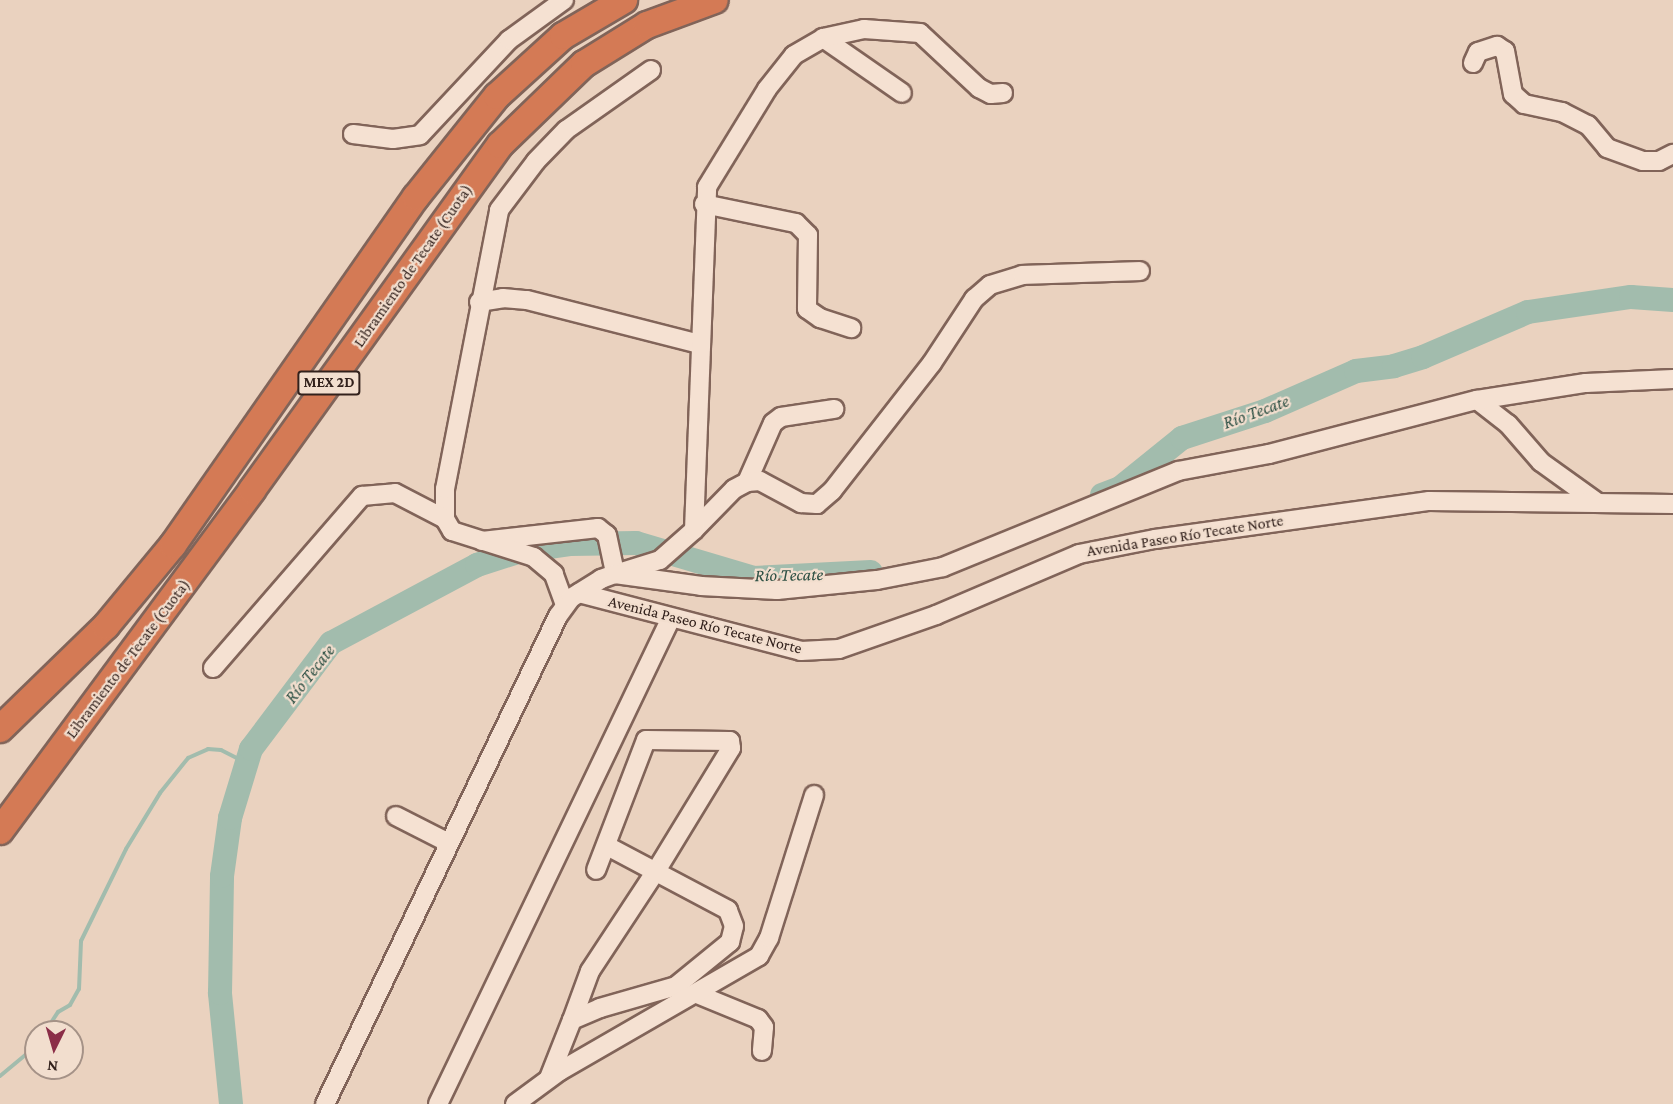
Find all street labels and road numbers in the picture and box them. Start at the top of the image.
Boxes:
street label: Libramiento de Tecate (Cuota) [349,181,477,351]
road number: MEX 2D [296,371,362,395]
street label: Avenida Paseo Río Tecate Norte [1085,511,1285,561]
street label: Libramiento de Tecate (Cuota) [62,576,194,742]
street label: Avenida Paseo Río Tecate Norte [606,592,804,658]

